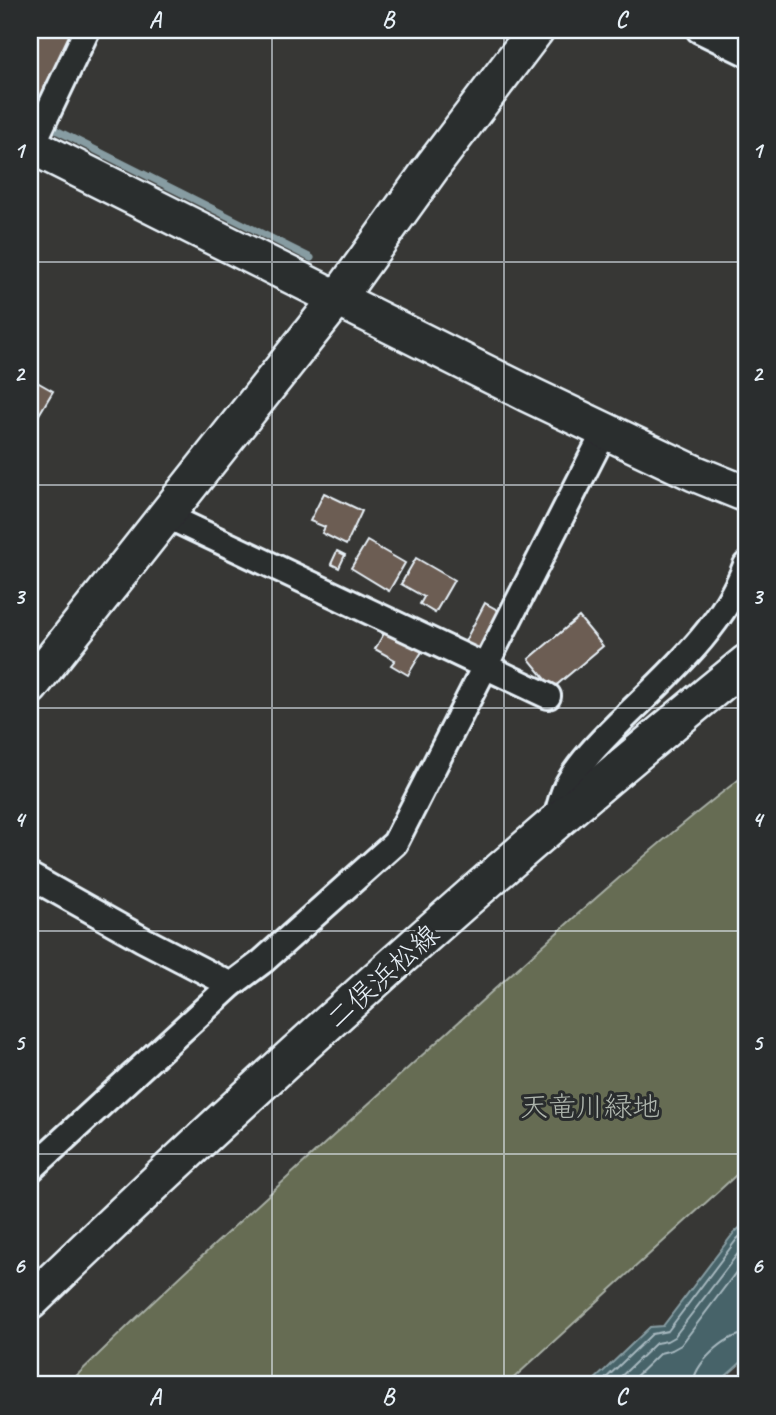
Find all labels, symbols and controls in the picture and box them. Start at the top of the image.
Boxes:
text: A [149,5,163,34]
text: B [382,5,396,34]
text: C [616,5,630,34]
text: 1 [14,136,27,165]
text: 1 [752,136,765,165]
text: 2 [14,359,27,388]
text: 2 [752,359,765,388]
text: 3 [14,582,27,611]
text: 3 [752,582,765,611]
text: 4 [14,805,27,834]
text: 4 [752,805,765,834]
street label: 二俣浜松線 [319,917,446,1036]
text: 5 [14,1028,26,1057]
text: 5 [752,1028,764,1057]
park label: 天竜川緑地 [520,1089,660,1124]
text: 6 [14,1251,27,1280]
text: 6 [752,1251,765,1280]
text: A [149,1382,163,1411]
text: B [382,1382,396,1411]
text: C [616,1382,630,1411]

